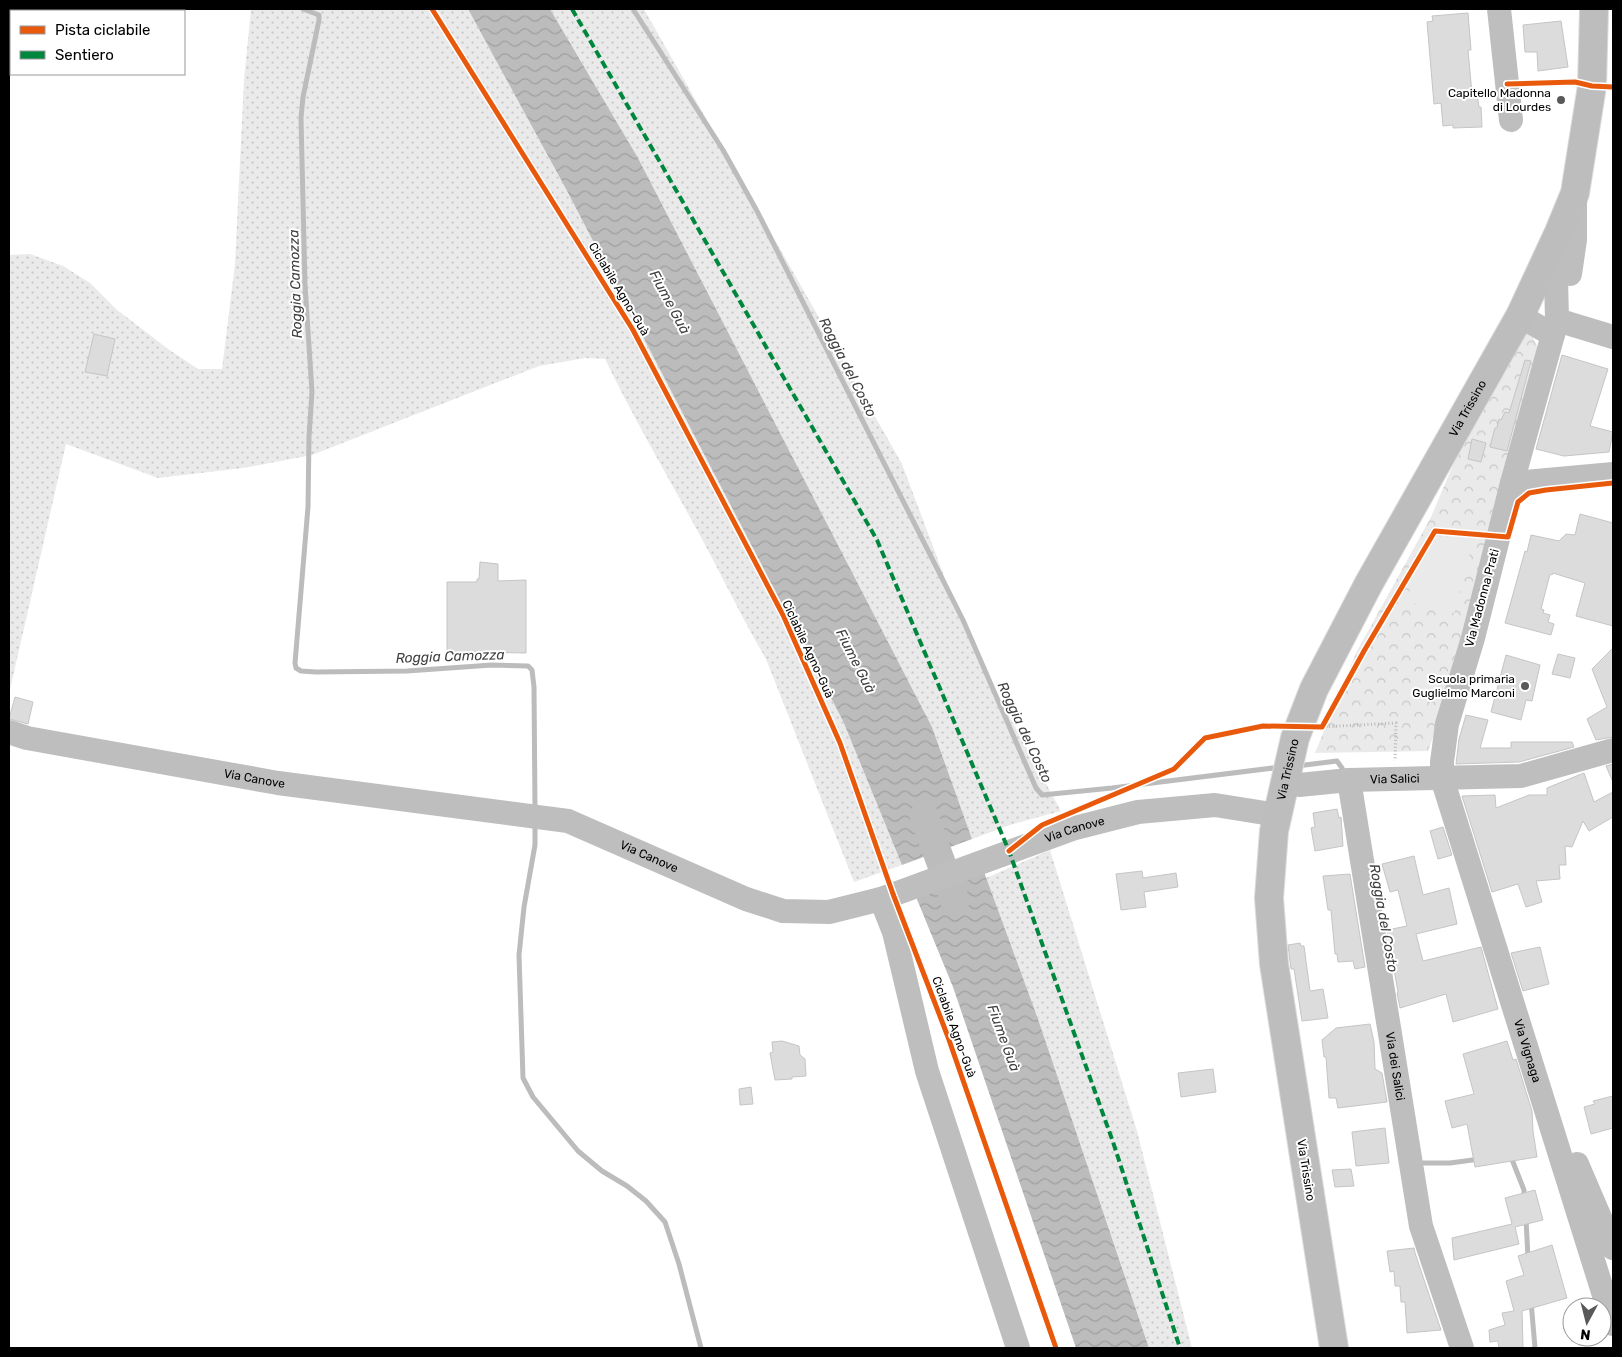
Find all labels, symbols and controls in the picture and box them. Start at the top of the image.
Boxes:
legend [10,10,185,75]
text: Pista ciclabile [55,21,150,39]
text: Sentiero [55,46,114,64]
place label: Capitello Madonna di Lourdes [1448,86,1551,114]
marker: Capitello Madonna di Lourdes [1555,94,1567,106]
water label: Roggia Camozza [285,229,306,339]
street label: Ciclabile Agno-Guà [586,240,652,338]
water label: Fiume Guà [646,267,693,337]
water label: Roggia del Costo [815,314,880,420]
street label: Via Trissino [1446,377,1489,439]
street label: Via Madonna Prati [1462,547,1502,649]
street label: Ciclabile Agno-Guà [779,598,837,700]
water label: Fiume Guà [832,626,879,696]
water label: Roggia Camozza [395,646,505,667]
place label: Scuola primaria Guglielmo Marconi [1412,672,1515,700]
water label: Roggia del Costo [994,679,1055,786]
marker: Scuola primaria Guglielmo Marconi [1519,680,1531,692]
street label: Via Trissino [1274,737,1302,802]
street label: Via Canove [223,766,286,791]
street label: Via Salici [1370,771,1420,787]
street label: Via Canove [1043,814,1106,846]
street label: Via Canove [618,838,681,876]
water label: Roggia del Costo [1366,863,1401,974]
street label: Ciclabile Agno-Guà [929,975,979,1079]
water label: Fiume Guà [984,1002,1023,1074]
street label: Via Vignaga [1511,1017,1544,1084]
street label: Via dei Salici [1383,1031,1408,1102]
street label: Via Trissino [1294,1138,1318,1202]
north arrow [1562,1297,1612,1347]
text: N [1579,1325,1592,1343]

